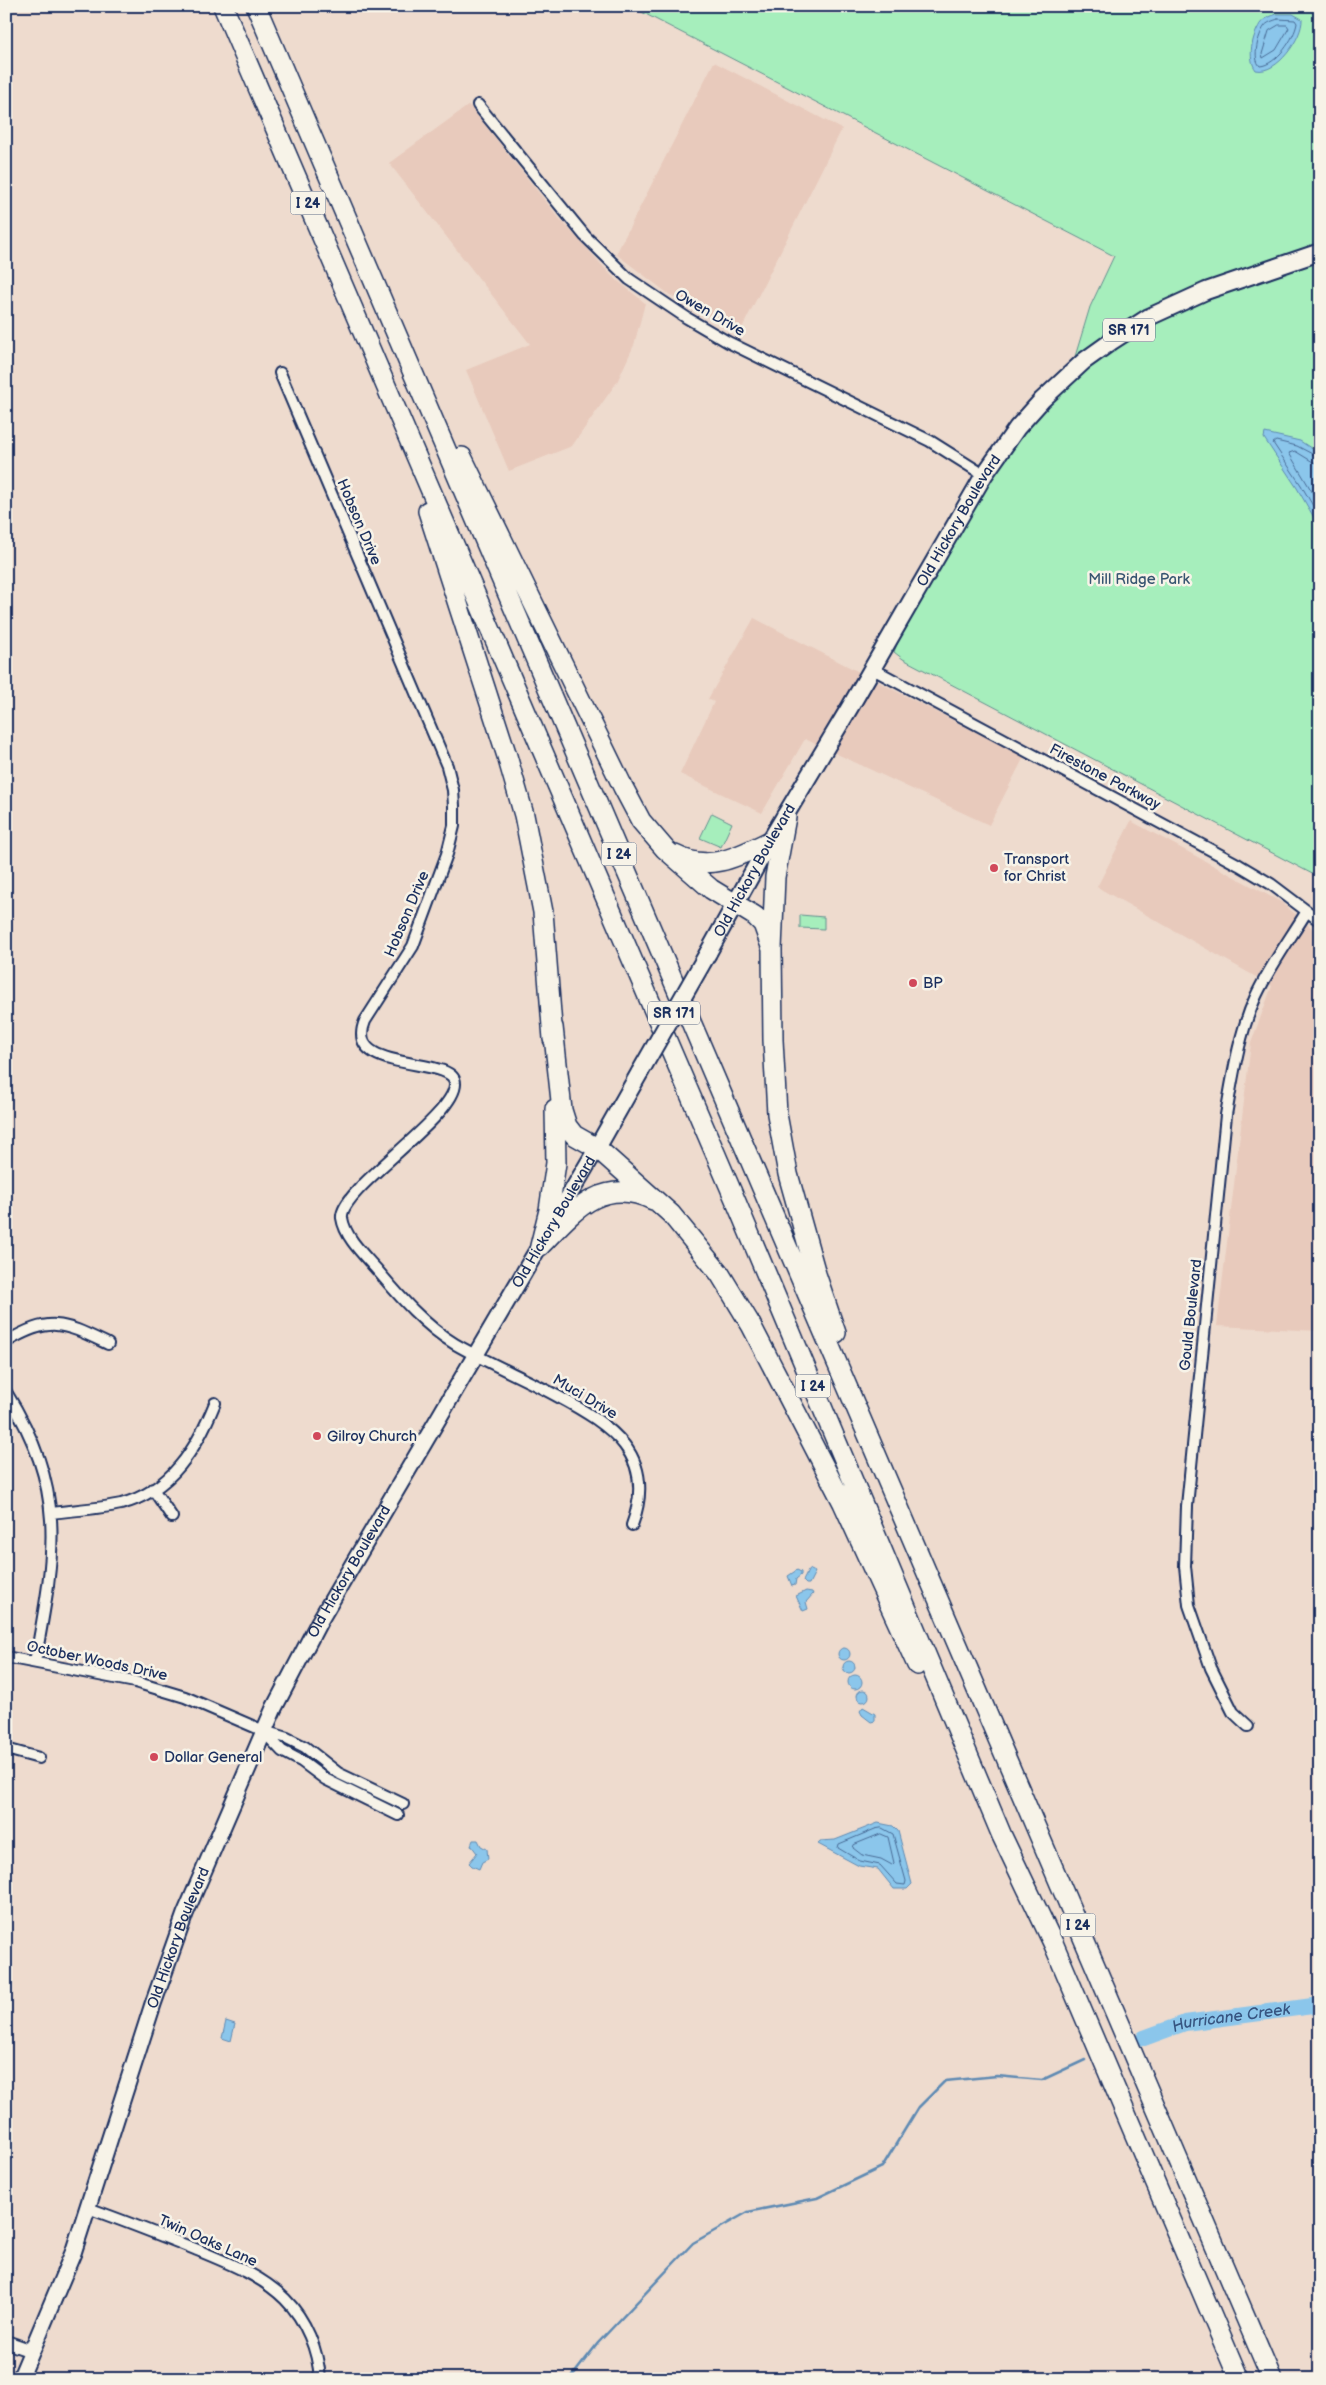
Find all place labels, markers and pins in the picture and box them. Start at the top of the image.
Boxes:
place label: Transport for Christ [1004,850,1070,886]
marker: Transport for Christ [988,862,1000,874]
place label: BP [923,974,943,993]
marker: BP [907,977,919,989]
place label: Gilroy Church [327,1427,417,1446]
marker: Gilroy Church [311,1430,323,1442]
place label: Dollar General [164,1748,262,1767]
marker: Dollar General [148,1751,160,1763]

